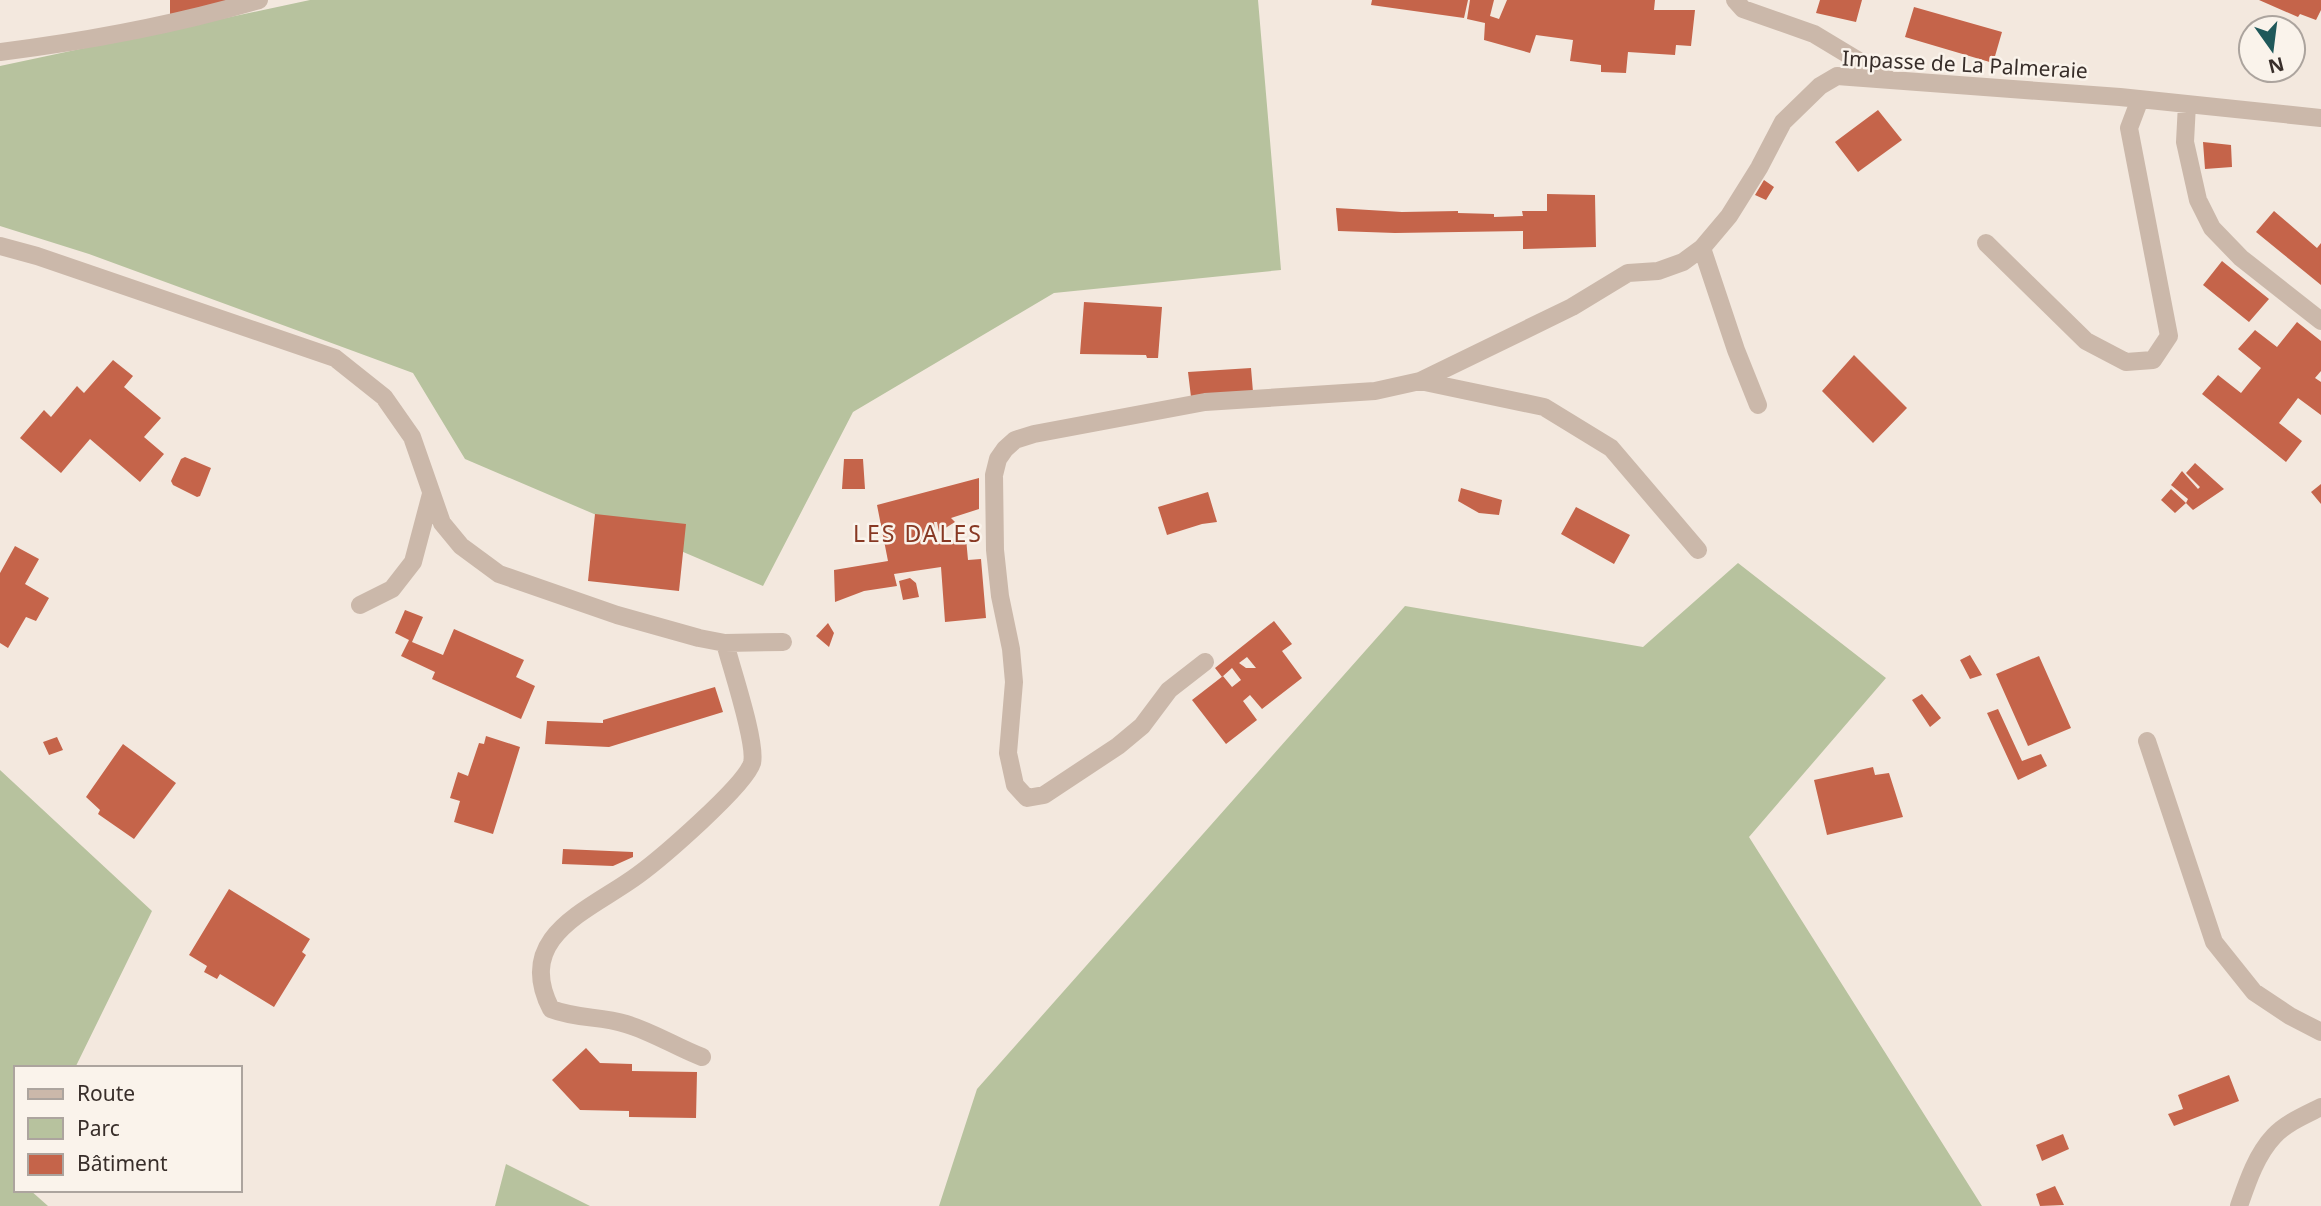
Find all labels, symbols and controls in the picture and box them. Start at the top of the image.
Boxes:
north arrow [2237,14,2307,84]
street label: Impasse de La Palmeraie [1841,44,2089,84]
text: N [2265,51,2287,80]
district label: LES DALES [853,517,983,549]
legend [14,1066,242,1192]
text: Route [77,1079,135,1107]
text: Parc [77,1114,120,1142]
text: Bâtiment [77,1149,168,1177]

